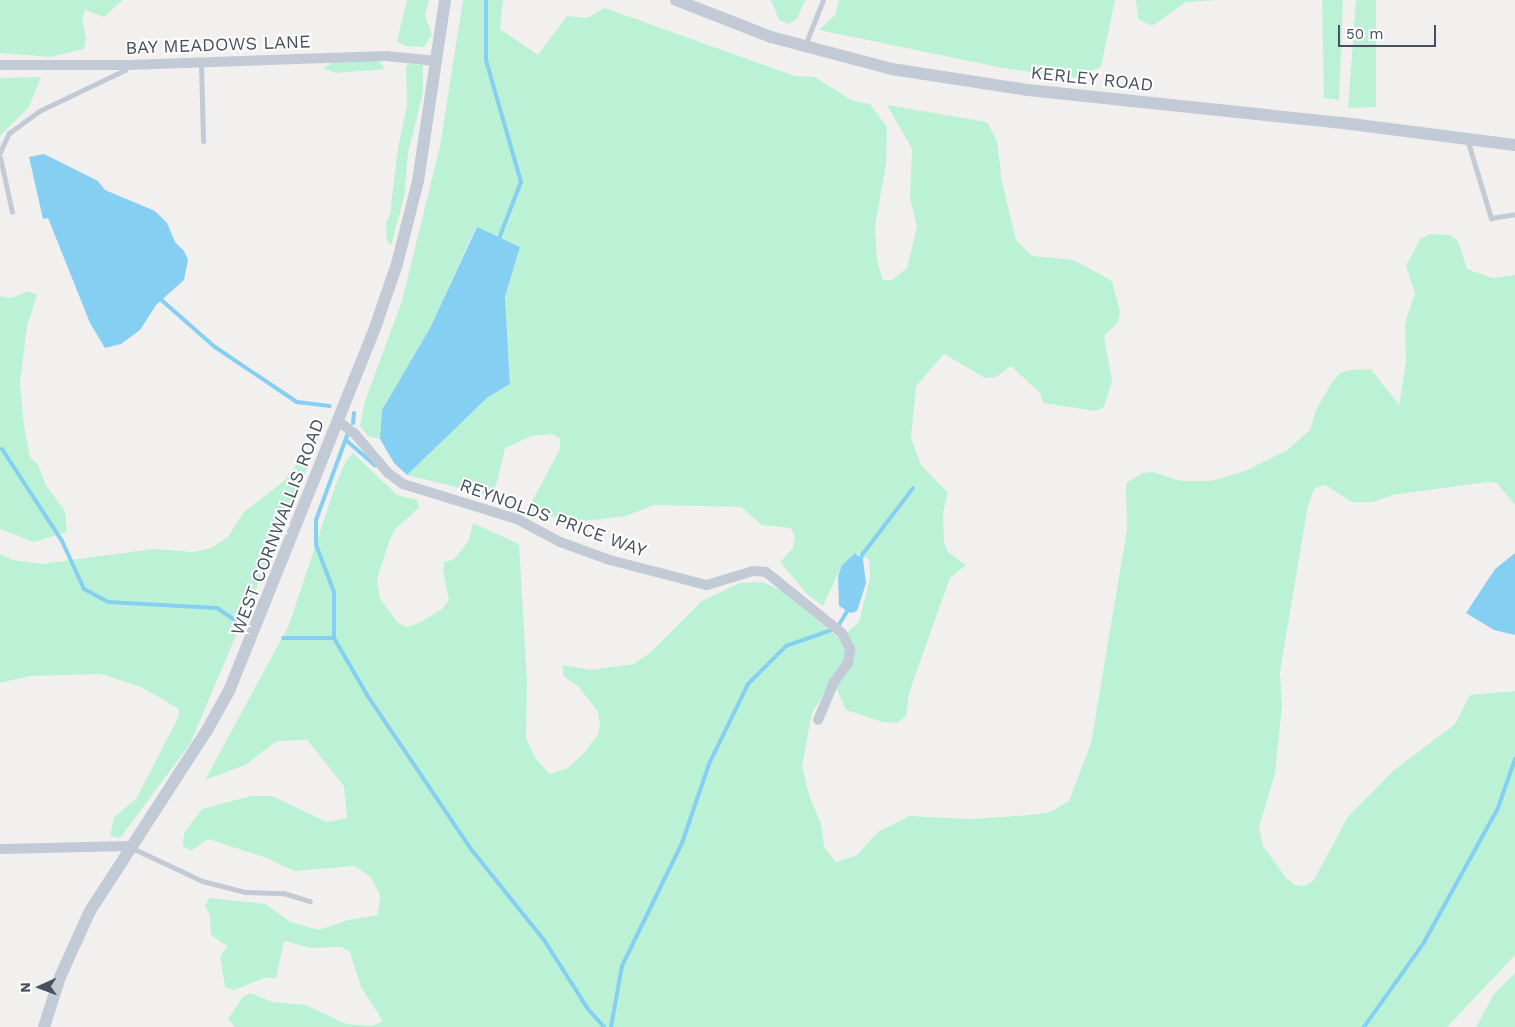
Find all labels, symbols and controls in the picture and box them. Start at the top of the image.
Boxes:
scale bar [1340,15,1438,47]
text: 50 m [1346,25,1383,43]
street label: BAY MEADOWS LANE [125,31,311,59]
street label: KERLEY ROAD [1029,62,1155,96]
street label: WEST CORNWALLIS ROAD [227,416,329,638]
street label: REYNOLDS PRICE WAY [457,474,649,562]
north arrow [15,962,65,1012]
text: N [17,982,33,993]

